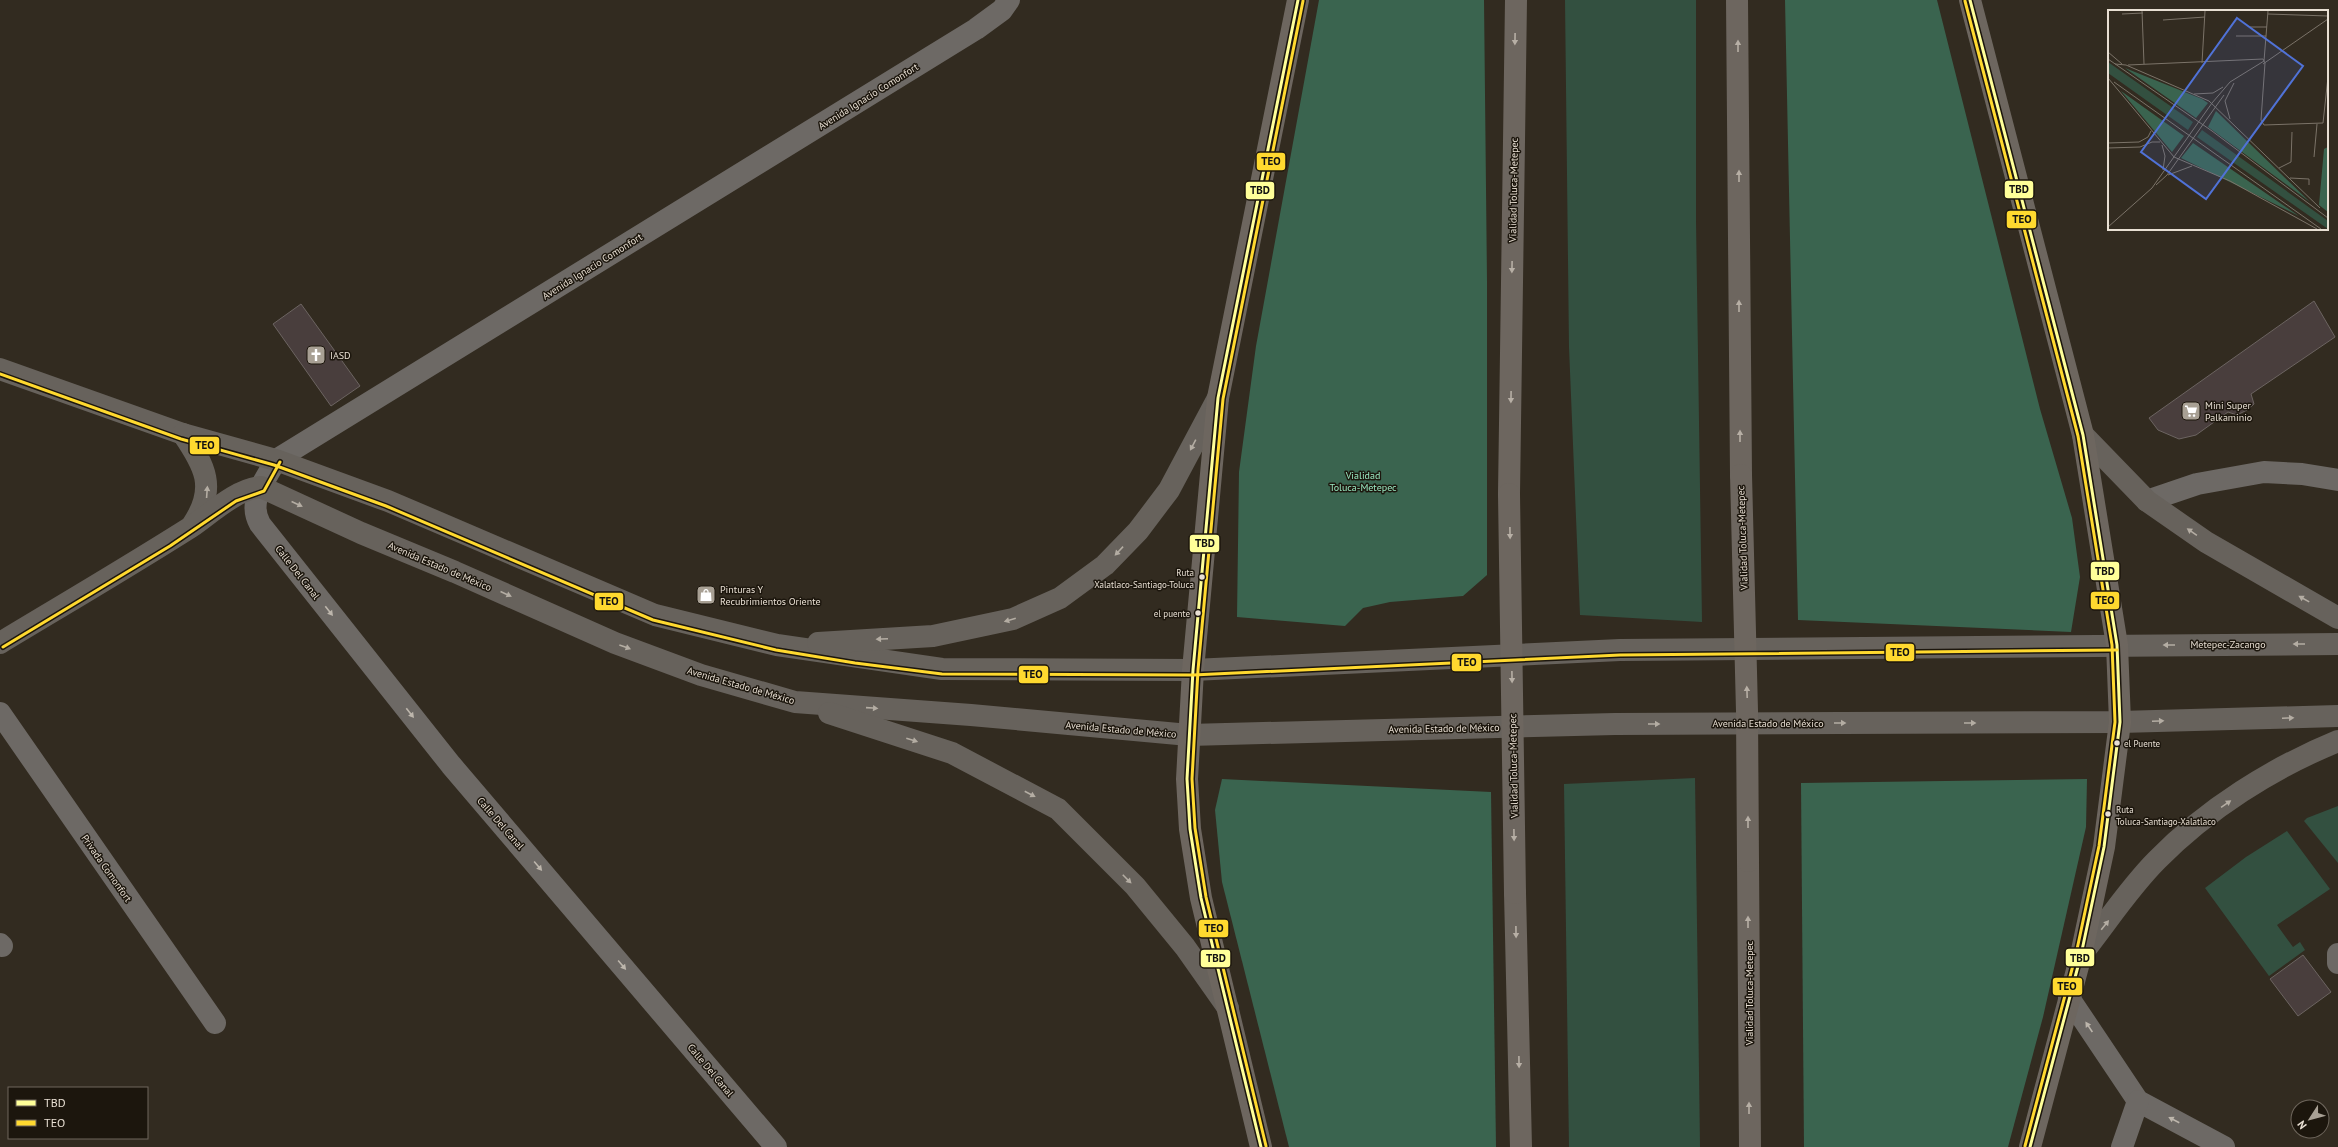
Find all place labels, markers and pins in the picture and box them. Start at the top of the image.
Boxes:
church icon: IASD [305,344,327,366]
place label: IASD [330,349,351,362]
place label: Mini Super Palkaminio [2205,399,2252,424]
supermarket icon: Mini Super Palkaminio [2180,400,2202,422]
place label: Ruta Xalatlaco-Santiago-Toluca [1094,567,1194,590]
marker: Ruta Xalatlaco-Santiago-Toluca [1197,572,1207,582]
place label: Pinturas Y Recubrimientos Oriente [720,583,821,608]
shop icon: Pinturas Y Recubrimientos Oriente [695,584,717,606]
place label: el puente [1154,608,1190,619]
marker: el puente [1193,608,1203,618]
marker: el Puente [2112,738,2122,748]
place label: el Puente [2124,738,2161,749]
place label: Ruta Toluca-Santiago-Xalatlaco [2116,804,2216,827]
marker: Ruta Toluca-Santiago-Xalatlaco [2103,809,2113,819]

